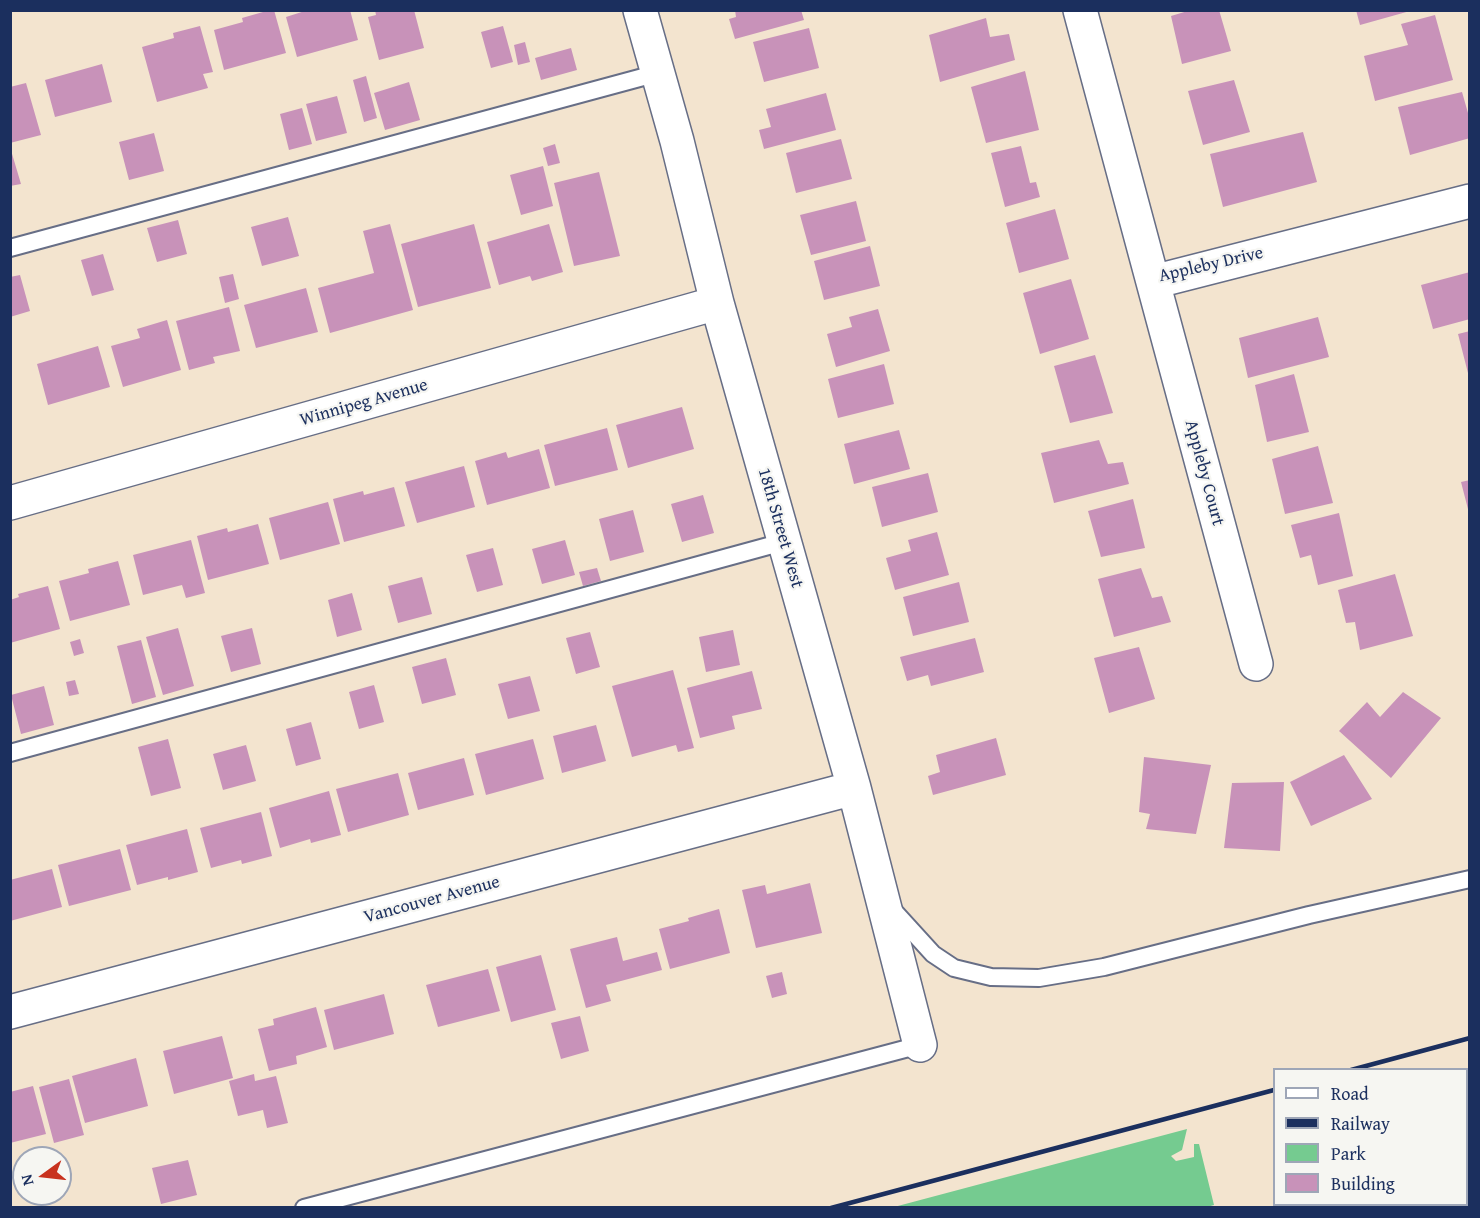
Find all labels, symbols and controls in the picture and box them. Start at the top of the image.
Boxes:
street label: Appleby Drive [1157,243,1265,287]
street label: Winnipeg Avenue [298,374,430,432]
street label: Appleby Court [1180,418,1228,528]
street label: 18th Street West [753,466,807,590]
street label: Vancouver Avenue [362,871,502,929]
legend [1273,1068,1468,1206]
text: Road [1331,1080,1369,1107]
text: Railway [1331,1110,1390,1137]
text: Park [1331,1140,1366,1167]
north arrow [12,1146,72,1206]
text: Building [1331,1170,1395,1197]
text: N [14,1172,40,1188]

